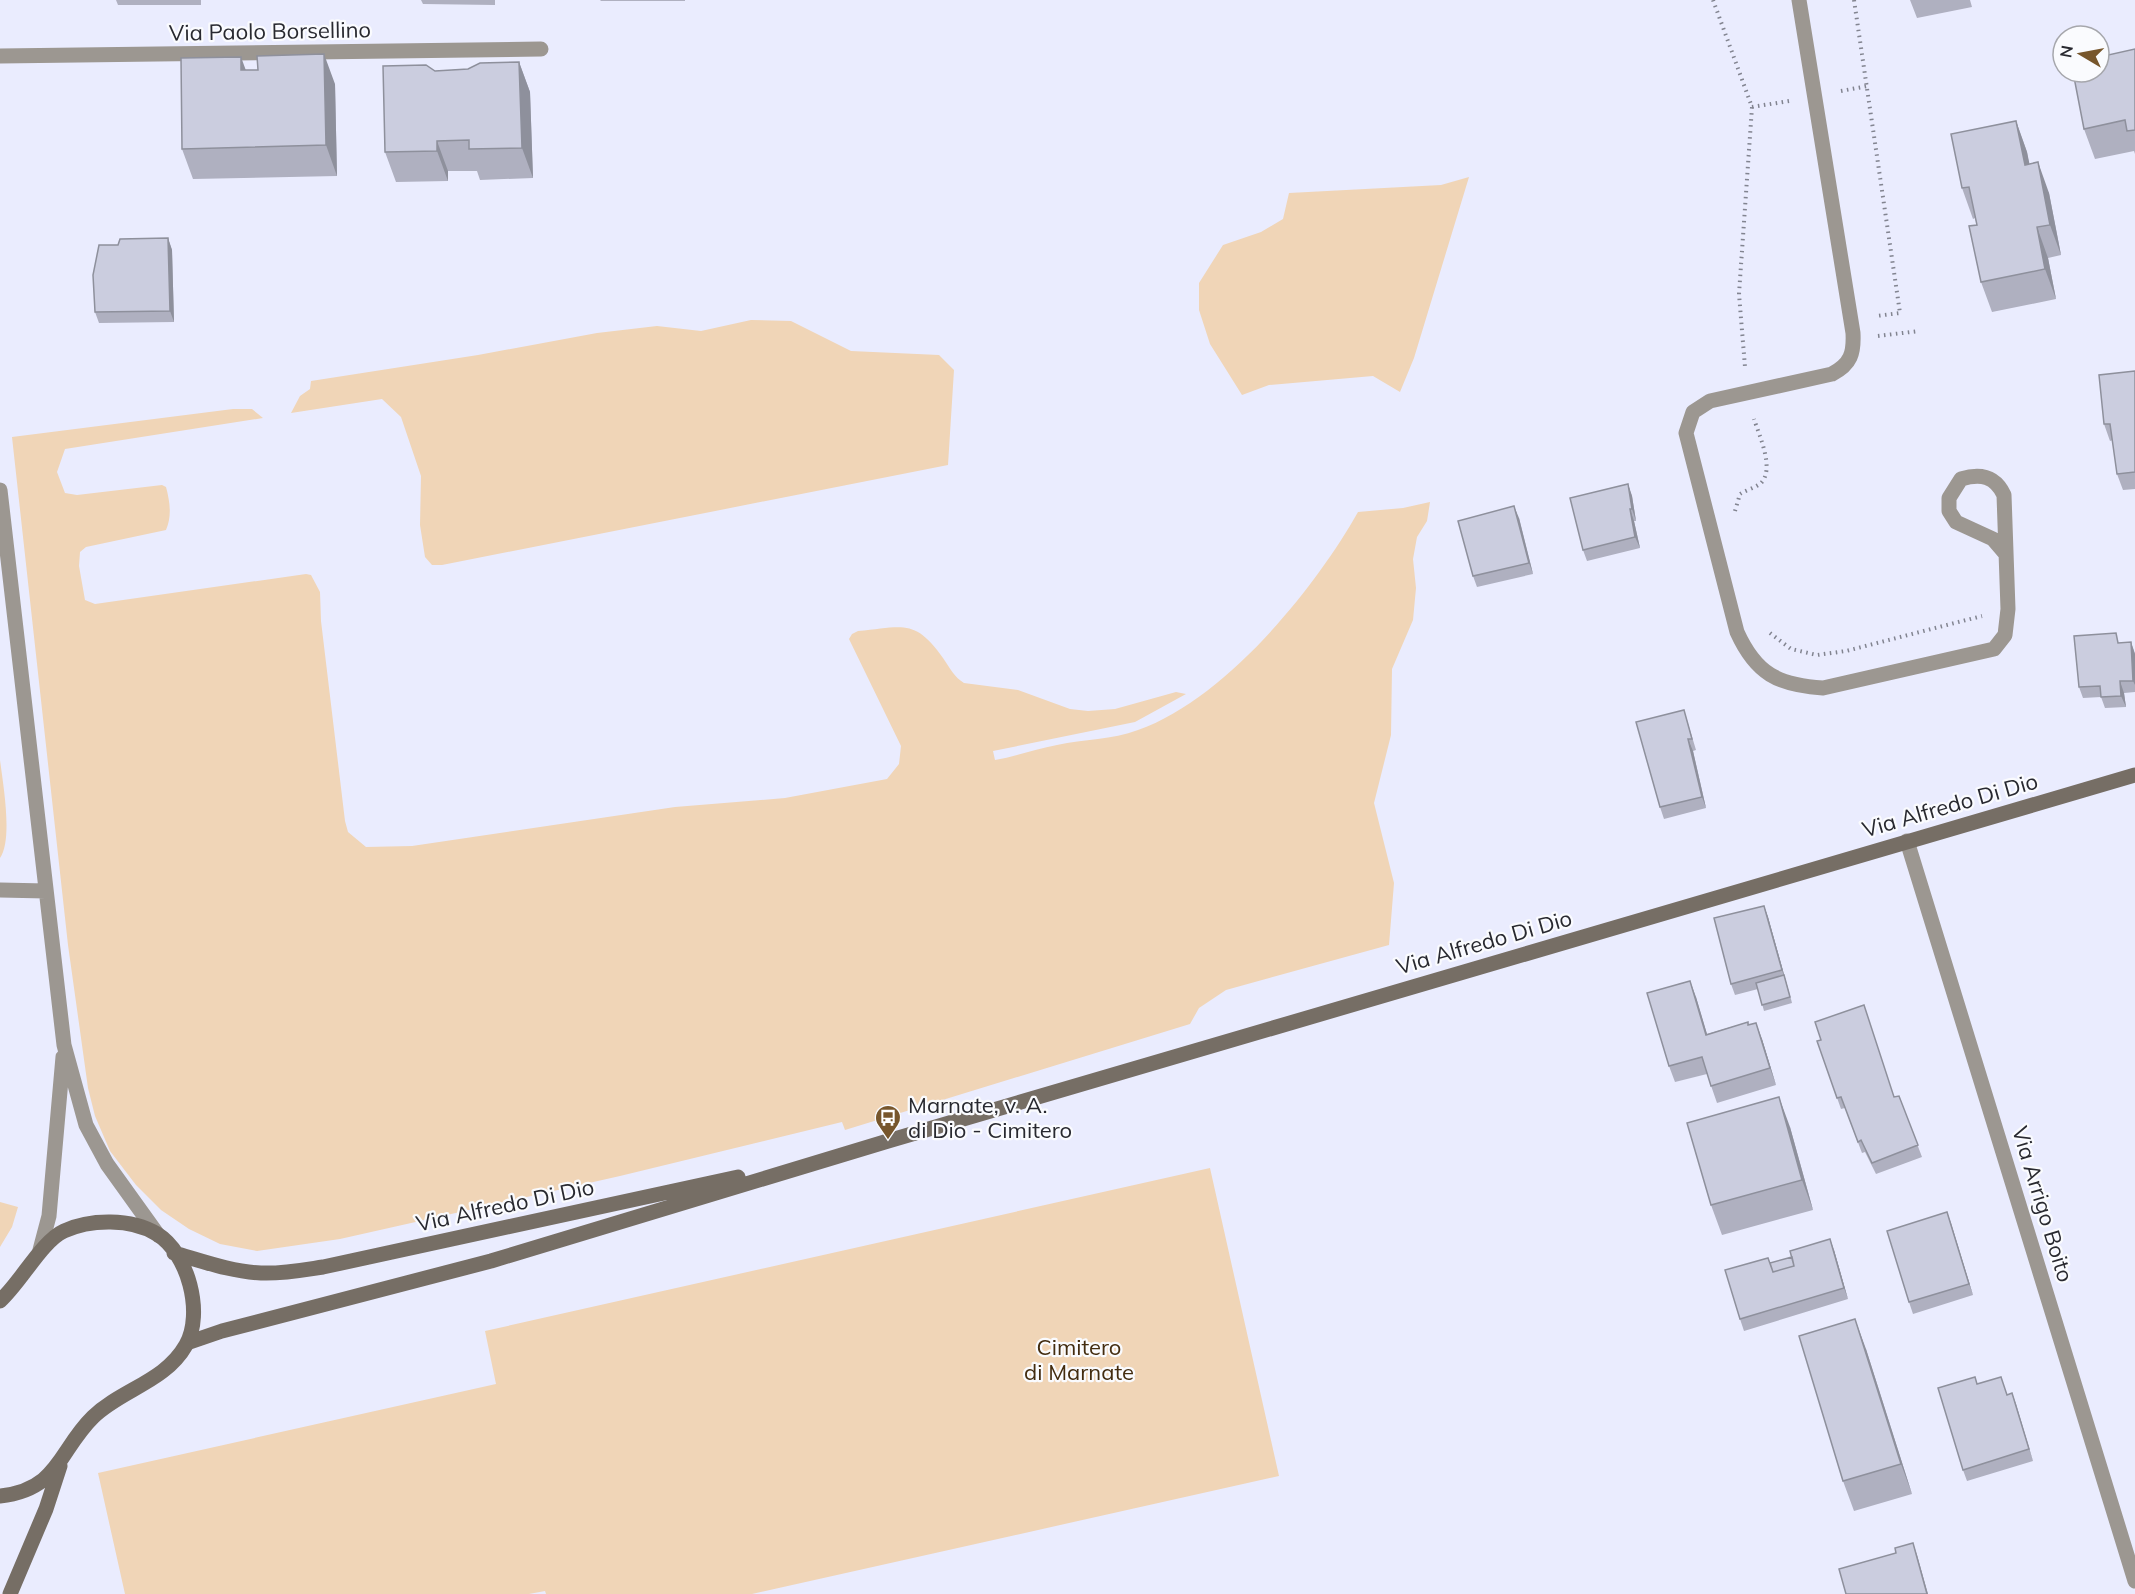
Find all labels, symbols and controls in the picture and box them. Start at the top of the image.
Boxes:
street label: Via Paolo Borsellino [169,15,371,47]
north arrow [2051,24,2111,84]
text: N [2055,44,2077,59]
street label: Via Alfredo Di Dio [1859,767,2041,843]
street label: Via Alfredo Di Dio [1393,904,1575,980]
place label: Marnate, v. A. di Dio - Cimitero [908,1091,1072,1144]
bus stop icon: Marnate, v. A. di Dio - Cimitero [873,1103,903,1141]
street label: Via Arrigo Boito [2006,1123,2080,1285]
street label: Via Alfredo Di Dio [413,1172,597,1238]
park label: Cimitero di Marnate [1024,1333,1134,1386]

